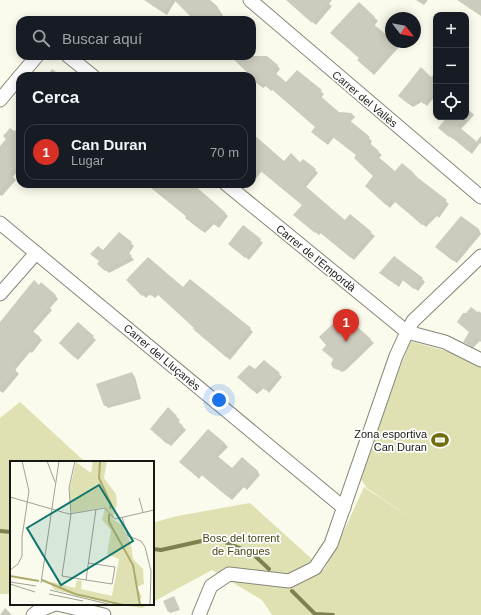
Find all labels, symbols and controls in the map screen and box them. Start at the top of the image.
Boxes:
north arrow [385,12,421,48]
map controls [433,12,469,120]
button: + [433,12,469,48]
search box [16,16,256,60]
icon: search [30,27,52,49]
text: Buscar aquí [62,30,142,47]
button: − [433,48,469,84]
street label: Carrer del Vallès [330,68,400,130]
button: locate [433,84,469,120]
text: Cerca [32,88,79,107]
text: Can Duran [71,136,147,153]
text: 1 [42,145,50,160]
text: 70 m [210,145,239,160]
text: Lugar [71,153,104,168]
street label: Carrer de l'Empordà [274,222,359,294]
pin: 1 [333,309,359,342]
street label: Carrer del Lluçanès [121,322,203,393]
your location [209,390,229,410]
place label: Zona esportiva Can Duran [354,428,428,453]
sports icon: Zona esportiva Can Duran [430,430,450,450]
inset map [10,461,154,605]
park label: Bosc del torrent de Fangues [202,532,280,557]

